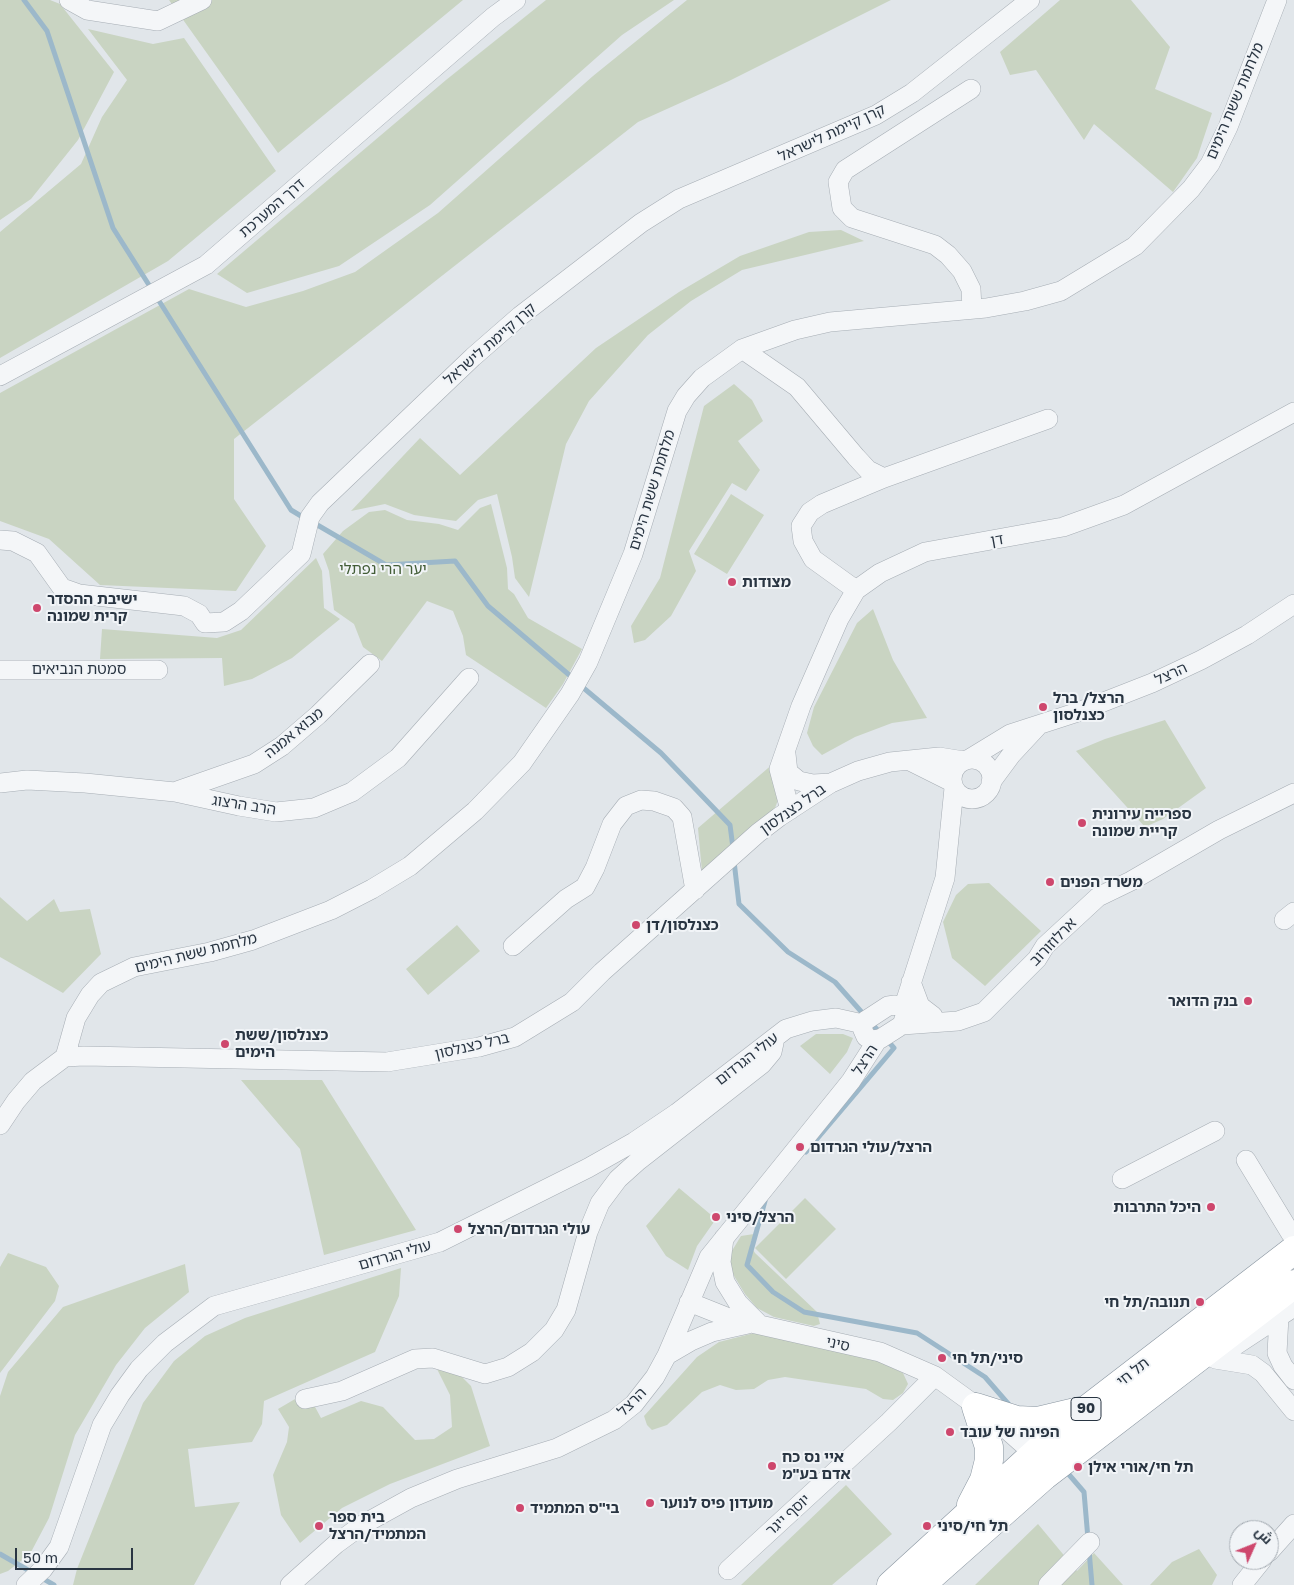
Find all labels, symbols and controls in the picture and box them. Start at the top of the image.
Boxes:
street label: מלחמת ששת הימים [1202,40,1268,162]
street label: קרן קיימת לישראל [776,100,888,166]
street label: דרך המערכת [236,175,308,241]
street label: קרן קיימת לישראל [440,299,540,389]
street label: מלחמת ששת הימים [625,427,679,553]
street label: דן [989,530,1005,550]
park label: יער הרי נפתלי [339,560,427,578]
place label: מצודות [742,573,791,591]
marker: מצודות [726,576,738,588]
place label: ישיבת ההסדר קרית שמונה [47,590,138,625]
marker: ישיבת ההסדר קרית שמונה [31,602,43,614]
street label: הרצל [1152,659,1190,689]
street label: סמטת הנביאים [32,660,126,678]
place label: הרצל/ ברל כצנלסון [1053,689,1124,724]
marker: הרצל/ ברל כצנלסון [1037,701,1049,713]
street label: מבוא אמנה [261,704,327,762]
street label: ברל כצנלסון [757,780,829,838]
street label: הרב הרצוג [211,791,277,819]
place label: ספרייה עירונית קריית שמונה [1092,805,1192,840]
marker: ספרייה עירונית קריית שמונה [1076,817,1088,829]
place label: משרד הפנים [1060,873,1143,891]
marker: משרד הפנים [1044,876,1056,888]
street label: ארלוזורוב [1026,914,1080,970]
place label: כצנלסון/דן [646,916,719,934]
marker: כצנלסון/דן [630,919,642,931]
street label: מלחמת ששת הימים [133,929,259,977]
place label: בנק הדואר [1168,992,1238,1010]
marker: בנק הדואר [1242,995,1254,1007]
place label: כצנלסון/ששת הימים [235,1026,328,1061]
street label: ברל כצנלסון [433,1029,511,1063]
street label: עולי הגרדום [712,1029,782,1089]
marker: כצנלסון/ששת הימים [219,1038,231,1050]
street label: הרצל [848,1041,882,1079]
place label: הרצל/עולי הגרדום [810,1138,932,1156]
marker: הרצל/עולי הגרדום [794,1141,806,1153]
place label: היכל התרבות [1113,1198,1201,1216]
marker: היכל התרבות [1205,1201,1217,1213]
place label: הרצל/סיני [726,1208,794,1226]
marker: הרצל/סיני [710,1211,722,1223]
place label: עולי הגרדום/הרצל [468,1220,590,1238]
marker: עולי הגרדום/הרצל [452,1223,464,1235]
street label: עולי הגרדום [356,1236,434,1274]
place label: תנובה/תל חי [1104,1293,1190,1311]
marker: תנובה/תל חי [1194,1296,1206,1308]
street label: סיני [824,1333,852,1355]
place label: סיני/תל חי [952,1349,1023,1367]
marker: סיני/תל חי [936,1352,948,1364]
street label: תל חי [1113,1354,1153,1390]
street label: הרצל [614,1384,650,1420]
road number: 90 [1071,1398,1101,1420]
place label: הפינה של עובד [960,1423,1060,1441]
marker: הפינה של עובד [944,1426,956,1438]
place label: איי נס כח אדם בע"מ [782,1448,851,1483]
place label: תל חי/אורי אילן [1088,1458,1194,1476]
marker: איי נס כח אדם בע"מ [766,1460,778,1472]
marker: תל חי/אורי אילן [1072,1461,1084,1473]
street label: יוסף ייגר [762,1490,814,1540]
place label: מועדון פיס לנוער [660,1494,773,1512]
marker: מועדון פיס לנוער [644,1497,656,1509]
place label: בי"ס המתמיד [530,1499,619,1517]
marker: בי"ס המתמיד [514,1502,526,1514]
place label: בית ספר המתמיד/הרצל [329,1508,426,1543]
place label: תל חי/סיני [937,1517,1008,1535]
marker: בית ספר המתמיד/הרצל [313,1520,325,1532]
marker: תל חי/סיני [921,1520,933,1532]
north arrow [1229,1520,1279,1570]
text: ش [1252,1523,1277,1547]
scale bar [18,1538,135,1570]
text: 50 m [23,1548,58,1566]

